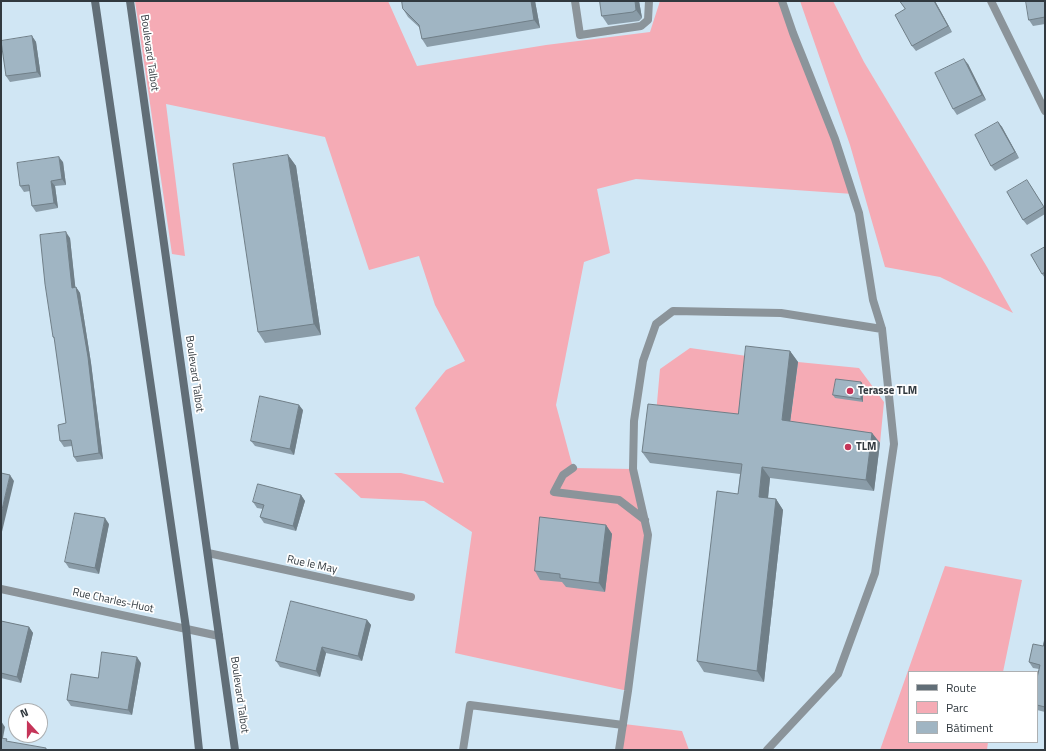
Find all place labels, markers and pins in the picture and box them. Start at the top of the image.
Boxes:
place label: Terasse TLM [858,384,917,398]
marker: Terasse TLM [845,386,855,396]
place label: TLM [856,440,876,454]
marker: TLM [843,442,853,452]

